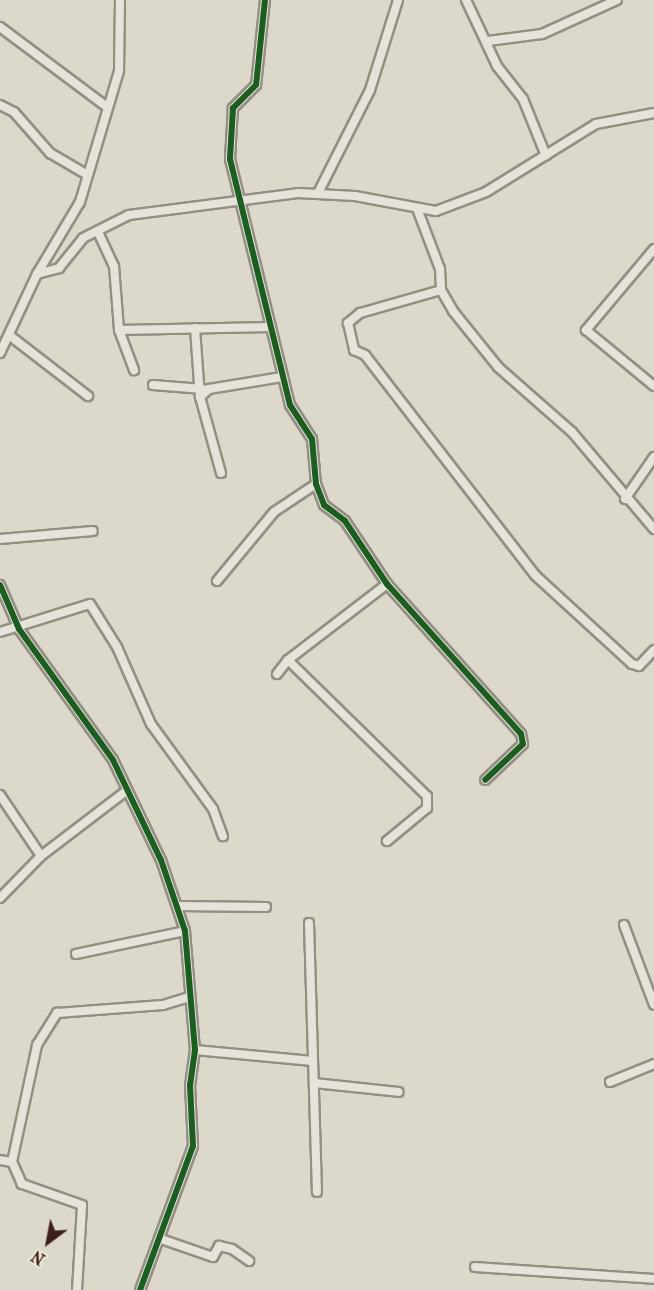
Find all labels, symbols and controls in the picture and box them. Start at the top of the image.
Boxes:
north arrow [18,1212,78,1272]
text: N [28,1246,48,1269]

